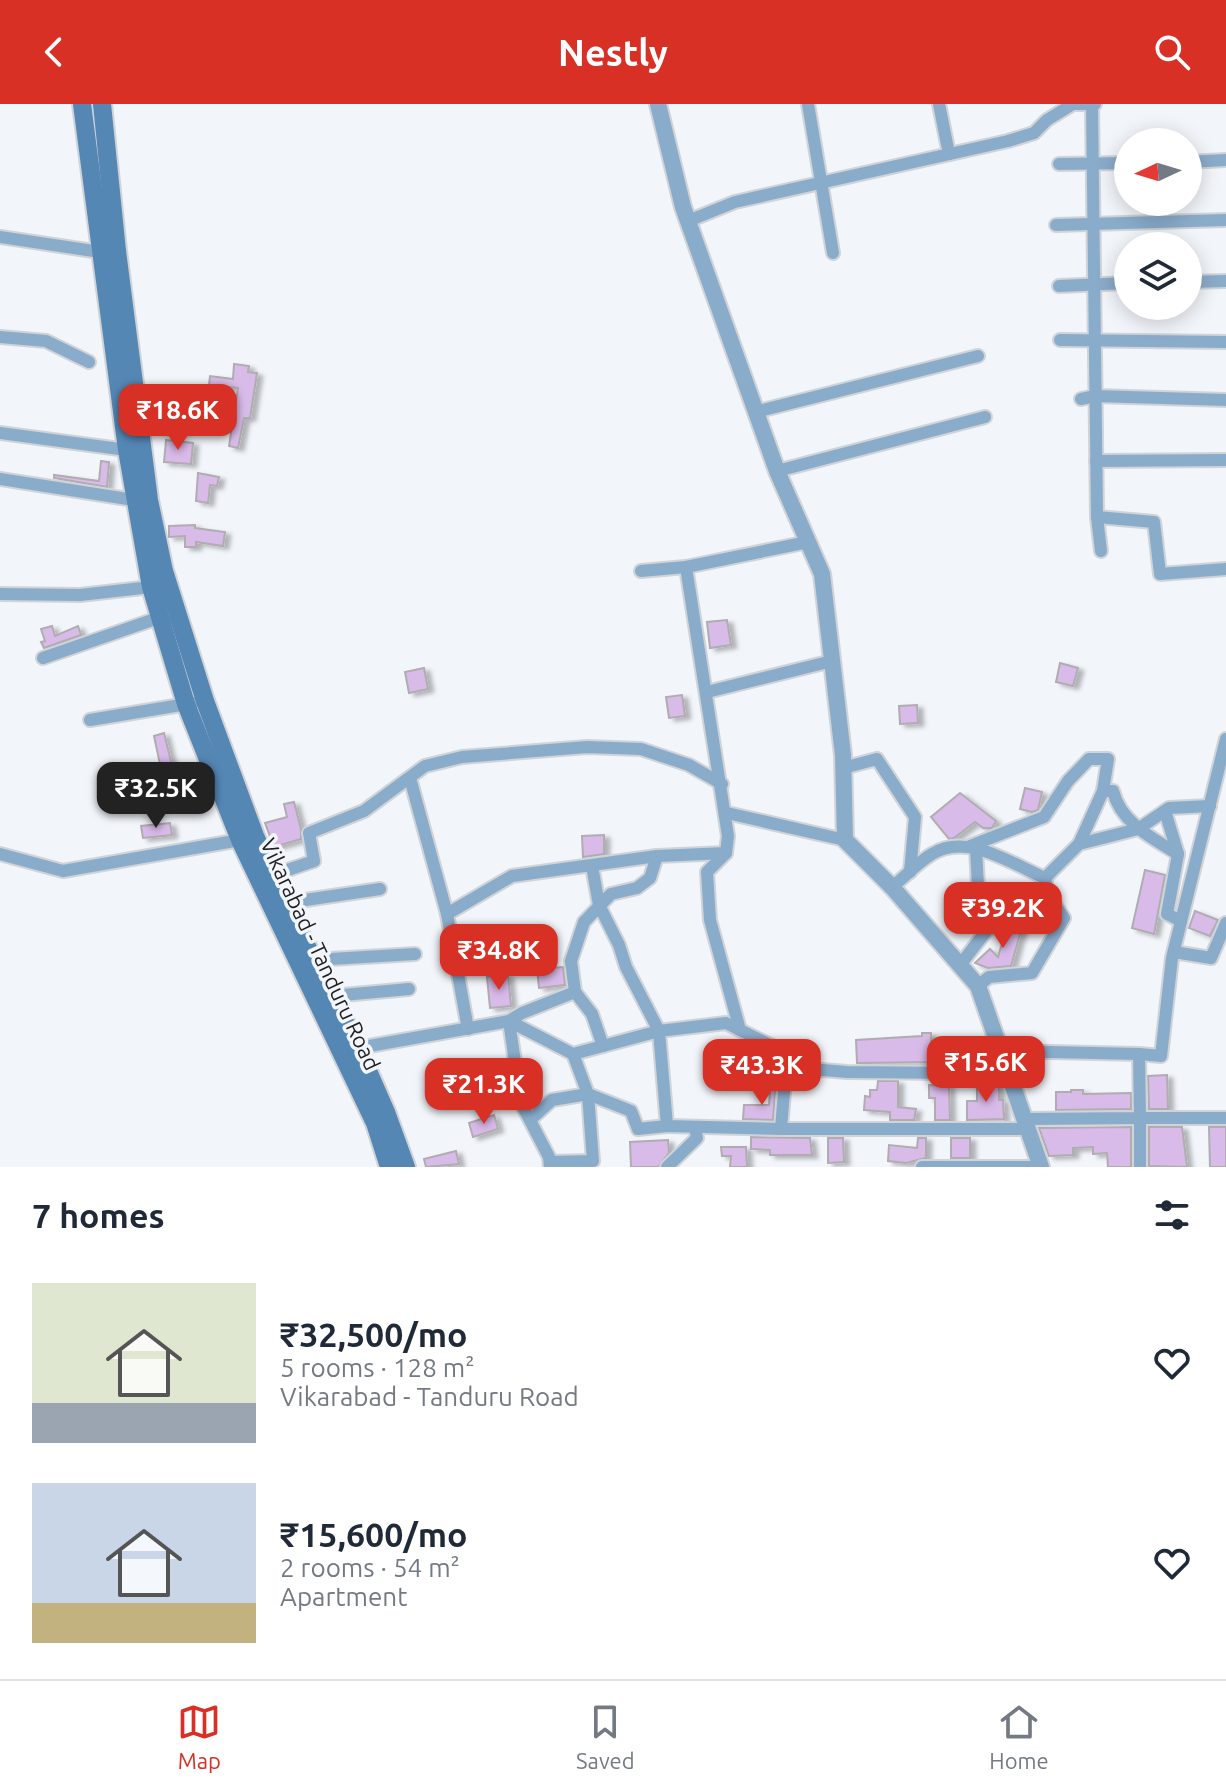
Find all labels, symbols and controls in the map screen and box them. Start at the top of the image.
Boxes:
icon: back [32,30,76,74]
icon: search [1150,30,1194,74]
text: Nestly [558,32,668,73]
north arrow [1114,128,1202,216]
map controls [1114,128,1202,320]
button: layers [1114,232,1202,320]
pin: ₹18.6K [113,384,243,452]
text: ₹18.6K [137,395,219,424]
pin: ₹32.5K [91,762,221,830]
text: ₹32.5K [115,773,197,802]
street label: Vikarabad - Tanduru Road [256,834,386,1074]
pin: ₹39.2K [938,882,1068,950]
text: ₹39.2K [962,893,1044,922]
pin: ₹34.8K [434,924,564,992]
text: ₹34.8K [458,935,540,964]
pin: ₹15.6K [921,1036,1051,1104]
pin: ₹43.3K [697,1039,827,1107]
text: ₹15.6K [945,1047,1027,1076]
text: ₹43.3K [721,1050,803,1079]
pin: ₹21.3K [419,1058,549,1126]
text: ₹21.3K [443,1069,525,1098]
icon: filters [1150,1193,1194,1237]
text: 7 homes [32,1196,165,1234]
icon: home [96,1315,192,1411]
text: ₹32,500/mo [280,1315,467,1353]
icon: heart [1150,1341,1194,1385]
text: 5 rooms · 128 m² [280,1353,475,1382]
text: Vikarabad - Tanduru Road [280,1382,579,1411]
icon: home [96,1515,192,1611]
text: ₹15,600/mo [280,1515,467,1553]
icon: heart [1150,1541,1194,1585]
text: 2 rooms · 54 m² [280,1553,460,1582]
text: Apartment [280,1582,407,1611]
tab: Map [177,1700,221,1773]
tab: Saved [576,1700,635,1773]
tab: Home [989,1700,1049,1773]

